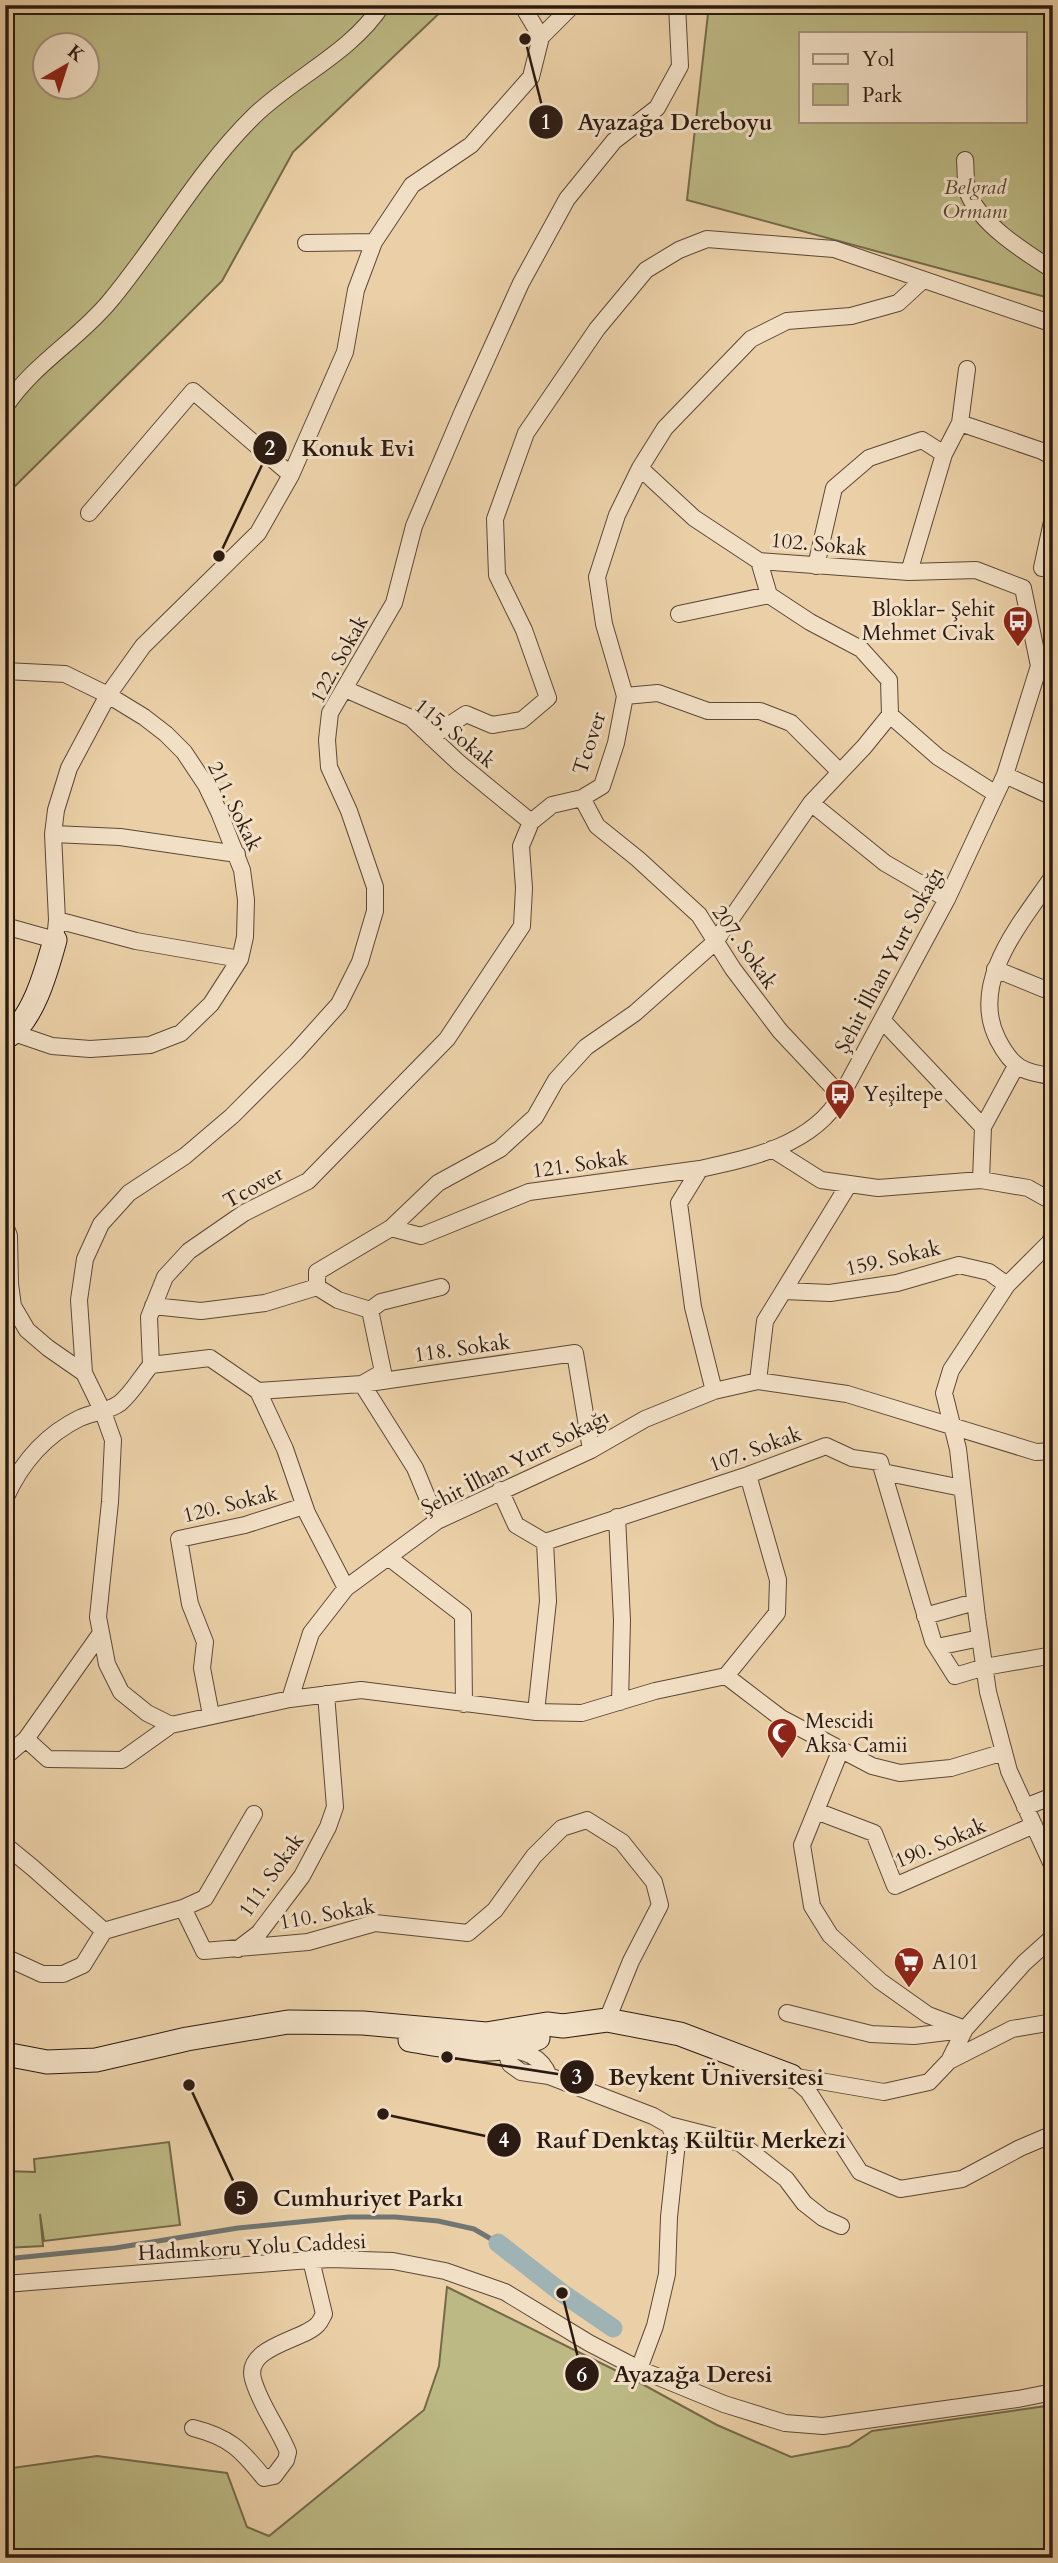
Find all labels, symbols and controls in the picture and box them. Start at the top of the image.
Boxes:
north arrow [32,32,102,102]
legend [799,32,1026,122]
text: K [62,39,91,69]
text: Yol [862,45,894,74]
text: Park [862,81,903,110]
callout: Ayazağa Dereboyu [529,100,787,144]
text: Ayazağa Dereboyu [577,107,773,138]
text: 1 [541,108,551,137]
park label: Belgrad Ormanı [943,173,1008,226]
callout: Konuk Evi [253,426,429,470]
text: Konuk Evi [301,433,415,464]
text: 2 [265,434,276,463]
street label: 102. Sokak [770,526,869,563]
place label: Bloklar- Şehit Mehmet Civak [862,595,996,648]
bus stop icon: Bloklar- Şehit Mehmet Civak [1001,604,1035,648]
street label: 122. Sokak [303,609,376,709]
street label: 115. Sokak [408,692,502,776]
street label: Tcover [566,708,613,778]
street label: 211. Sokak [200,756,269,857]
street label: Şehit İlhan Yurt Sokağı [828,862,951,1059]
street label: 207. Sokak [705,899,785,996]
bus stop icon: Yeşiltepe [823,1077,857,1121]
place label: Yeşiltepe [863,1080,943,1109]
street label: 121. Sokak [530,1143,631,1186]
street label: Tcover [218,1159,289,1216]
street label: 159. Sokak [843,1233,944,1283]
street label: 118. Sokak [412,1327,513,1370]
street label: Şehit İlhan Yurt Sokağı [416,1402,614,1522]
street label: 107. Sokak [705,1419,806,1480]
street label: 120. Sokak [180,1479,281,1530]
place label: Mescidi Aksa Camii [805,1707,908,1760]
mosque icon: Mescidi Aksa Camii [765,1716,799,1760]
street label: 190. Sokak [890,1811,991,1876]
street label: 111. Sokak [232,1827,311,1923]
street label: 110. Sokak [277,1892,378,1937]
supermarket icon: A101 [892,1945,926,1989]
place label: A101 [932,1948,979,1977]
callout: Beykent Üniversitesi [559,2055,838,2099]
text: Beykent Üniversitesi [608,2062,824,2093]
text: 3 [572,2063,582,2092]
callout: Rauf Denktaş Kültür Merkezi [487,2118,860,2162]
text: Rauf Denktaş Kültür Merkezi [536,2125,846,2156]
text: 4 [499,2126,510,2155]
callout: Cumhuriyet Parkı [224,2176,477,2220]
text: Cumhuriyet Parkı [273,2183,463,2214]
text: 5 [236,2185,246,2214]
street label: Hadımkoru Yolu Caddesi [137,2227,367,2268]
callout: Ayazağa Deresi [565,2352,787,2396]
text: Ayazağa Deresi [614,2359,772,2390]
text: 6 [577,2361,588,2390]

